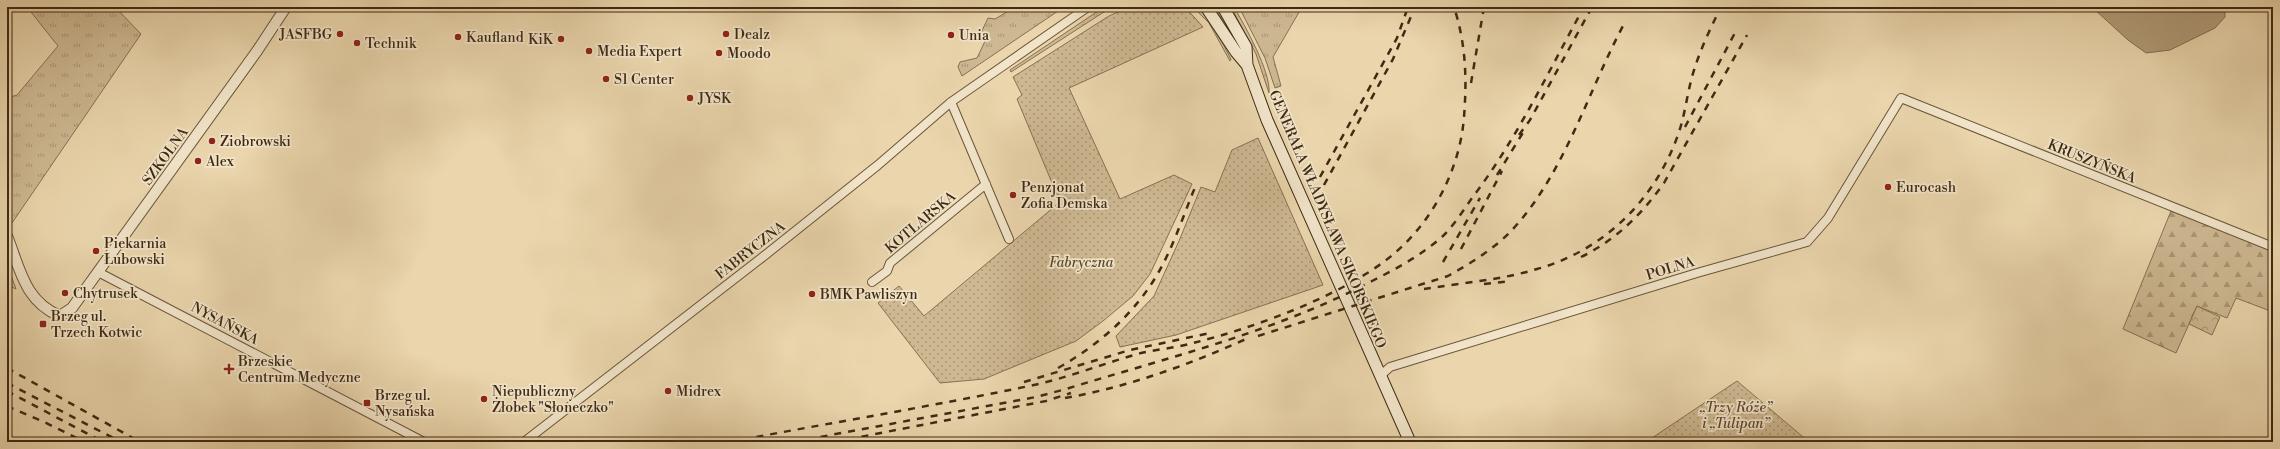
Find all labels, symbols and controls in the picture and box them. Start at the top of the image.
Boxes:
place label: JASFBG [278,26,333,44]
place label: Dealz [734,26,770,44]
place label: Unia [959,27,990,45]
marker: JASFBG [335,29,345,39]
place label: Kaufland [466,29,524,47]
marker: Dealz [721,29,731,39]
marker: Unia [946,30,956,40]
place label: KiK [528,31,554,49]
marker: Kaufland [453,32,463,42]
marker: KiK [556,34,566,44]
place label: Technik [365,35,417,53]
marker: Technik [352,38,362,48]
place label: Media Expert [597,43,682,61]
place label: Moodo [727,45,771,63]
marker: Media Expert [584,46,594,56]
marker: Moodo [714,48,724,58]
place label: S1 Center [614,71,674,89]
marker: S1 Center [601,74,611,84]
street label: GENERAŁA WŁADYSŁAWA SIKORSKIEGO [1264,88,1390,351]
place label: JYSK [697,90,732,108]
marker: JYSK [685,93,695,103]
street label: SZKOLNA [139,124,193,189]
place label: Ziobrowski [220,133,291,151]
street label: KRUSZYŃSKA [2045,134,2140,188]
marker: Ziobrowski [207,136,217,146]
place label: Alex [205,153,235,171]
marker: Alex [193,156,203,166]
place label: Penzjonat Zofia Demska [1021,179,1108,213]
place label: Eurocash [1896,179,1957,197]
marker: Eurocash [1883,182,1893,192]
street label: KOTLARSKA [882,188,960,258]
marker: Penzjonat Zofia Demska [1008,190,1018,200]
street label: FABRYCZNA [712,218,790,284]
place label: Piekarnia Łubowski [104,235,167,269]
marker: Piekarnia Łubowski [91,246,101,256]
street label: POLNA [1644,253,1697,285]
park label: Fabryczna [1049,254,1114,272]
place label: Chytrusek [73,285,138,303]
place label: BMK Pawliszyn [819,286,918,304]
marker: Chytrusek [60,288,70,298]
marker: BMK Pawliszyn [807,289,817,299]
street label: NYSAŃSKA [188,297,263,349]
place label: Brzeg ul. Trzech Kotwic [50,308,142,342]
marker: Brzeg ul. Trzech Kotwic [38,319,48,329]
place label: Brzeskie Centrum Medyczne [237,353,361,387]
marker: Brzeskie Centrum Medyczne [223,363,235,375]
place label: Niepubliczny Żłobek "Słoneczko" [492,383,614,417]
place label: Midrex [676,383,722,401]
marker: Midrex [663,386,673,396]
place label: Brzeg ul. Nysańska [374,387,436,421]
marker: Niepubliczny Żłobek "Słoneczko" [479,394,489,404]
marker: Brzeg ul. Nysańska [362,398,372,408]
park label: „Trzy Róże” i „Tulipan” [1700,399,1774,433]

